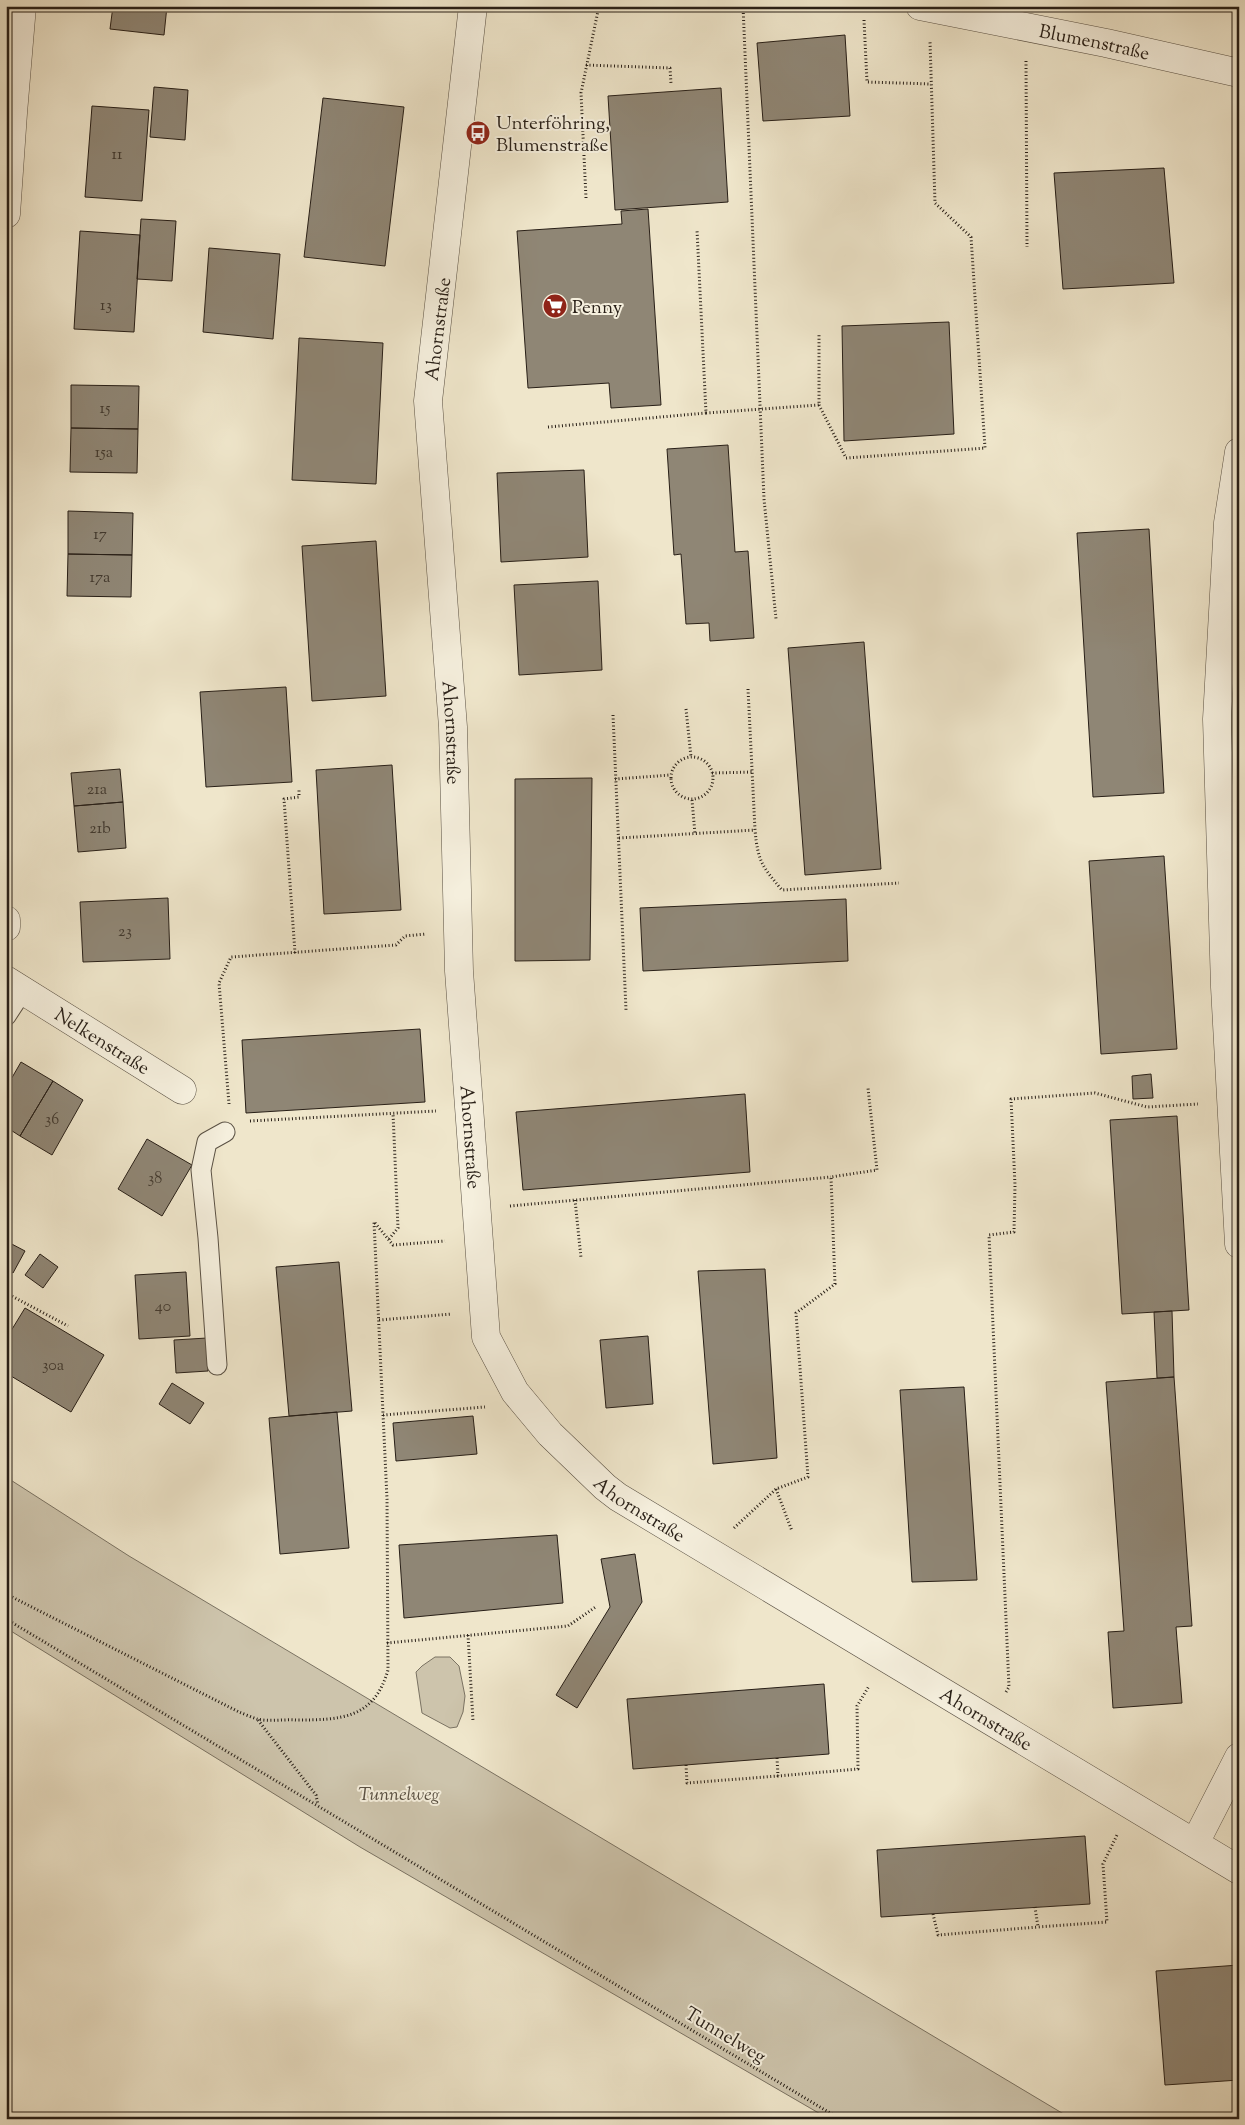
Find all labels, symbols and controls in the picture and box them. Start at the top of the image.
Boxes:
street label: Blumenstraße [1036,19,1152,68]
place label: Unterföhring, Blumenstraße [496,111,610,160]
bus stop icon: Unterföhring, Blumenstraße [465,120,491,146]
house number: 11 [112,144,123,167]
street label: Ahornstraße [420,276,459,382]
supermarket icon: Penny [542,293,568,319]
house number: 13 [100,295,112,318]
place label: Penny [572,295,623,322]
house number: 15 [100,398,111,421]
house number: 15a [95,442,114,465]
house number: 17 [93,524,107,547]
house number: 17a [90,567,111,590]
street label: Ahornstraße [433,680,465,785]
house number: 21a [87,779,108,802]
house number: 21b [89,818,111,841]
house number: 23 [118,921,132,944]
street label: Nelkenstraße [48,1002,154,1083]
street label: Ahornstraße [451,1084,486,1190]
house number: 36 [45,1109,59,1132]
house number: 38 [148,1168,162,1191]
house number: 40 [155,1296,171,1319]
house number: 30a [42,1355,65,1378]
street label: Ahornstraße [586,1472,690,1550]
street label: Ahornstraße [934,1682,1037,1759]
park label: Tunnelweg [358,1782,440,1809]
street label: Tunnelweg [679,2001,770,2071]

